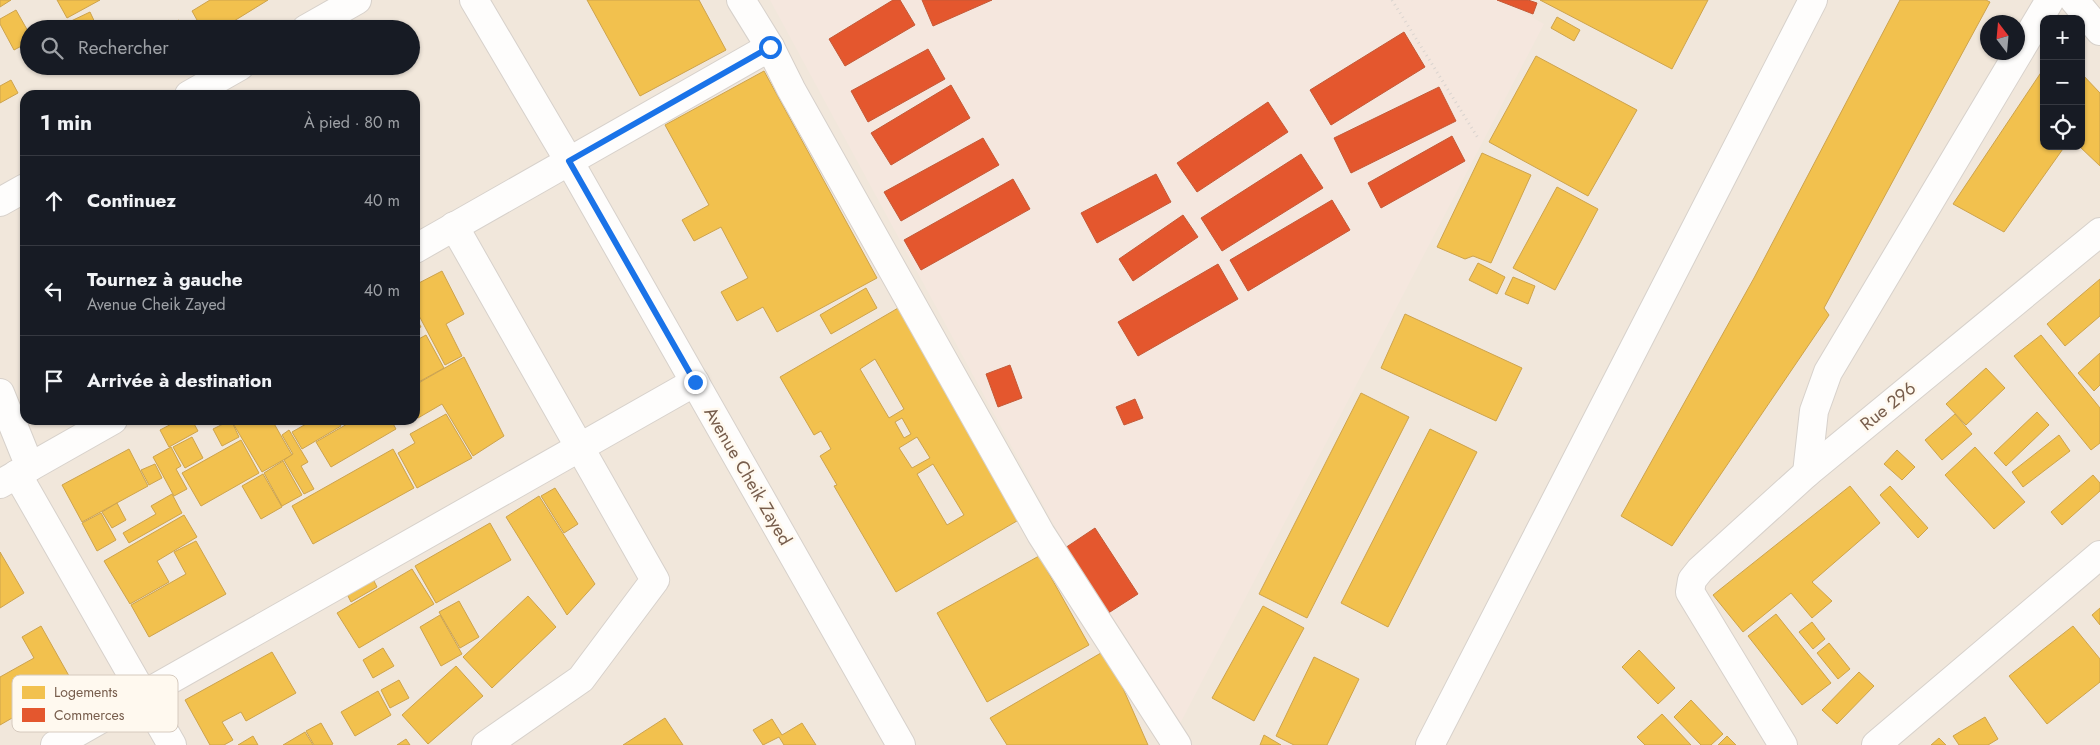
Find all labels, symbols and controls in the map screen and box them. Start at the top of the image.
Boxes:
north arrow [1980,15,2025,60]
map controls [2040,15,2085,150]
button: + [2040,15,2085,60]
search box [20,20,420,75]
icon: search [38,34,66,62]
text: Rechercher [78,34,169,61]
route start [759,36,782,59]
button: − [2040,60,2085,105]
button: locate [2040,105,2085,150]
text: 1 min [40,108,92,138]
text: À pied · 80 m [304,111,400,134]
icon: ahead [40,187,68,215]
text: Continuez [87,187,176,214]
text: 40 m [364,189,400,212]
text: Tournez à gauche [87,266,243,293]
icon: left [40,277,68,305]
text: 40 m [364,279,400,302]
text: Avenue Cheik Zayed [87,293,226,316]
icon: arrive [40,367,68,395]
text: Arrivée à destination [87,367,272,394]
route end [684,371,707,394]
street label: Rue 296 [1854,375,1922,437]
street label: Avenue Cheik Zayed [698,402,798,550]
legend [12,675,178,732]
text: Logements [54,682,118,702]
text: Commerces [54,705,125,725]

